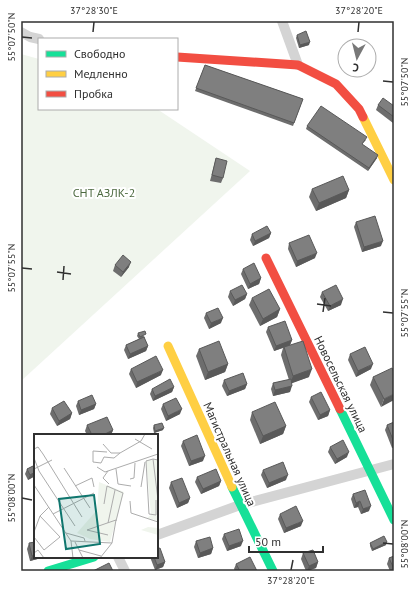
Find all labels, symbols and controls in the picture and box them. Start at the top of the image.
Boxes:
text: 37°28'30"E [70,4,118,17]
text: 37°28'20"E [335,4,383,17]
text: 55°07'50"N [5,12,18,62]
legend [38,38,178,110]
north arrow [337,38,377,78]
text: Свободно [74,46,125,61]
text: 55°07'50"N [398,57,411,107]
text: С [352,61,360,75]
text: Медленно [74,66,128,81]
text: Пробка [74,86,113,101]
park label: СНТ АЗЛК-2 [73,185,135,200]
text: 55°07'55"N [5,243,18,293]
text: 55°07'55"N [398,288,411,338]
street label: Новосельская улица [311,333,371,435]
street label: Магистральная улица [200,400,260,508]
inset map [34,434,158,558]
text: 55°08'00"N [5,473,18,523]
text: 55°08'00"N [398,519,411,569]
scale bar [249,528,323,554]
text: 50 m [255,534,281,549]
text: 37°28'20"E [267,574,315,587]

